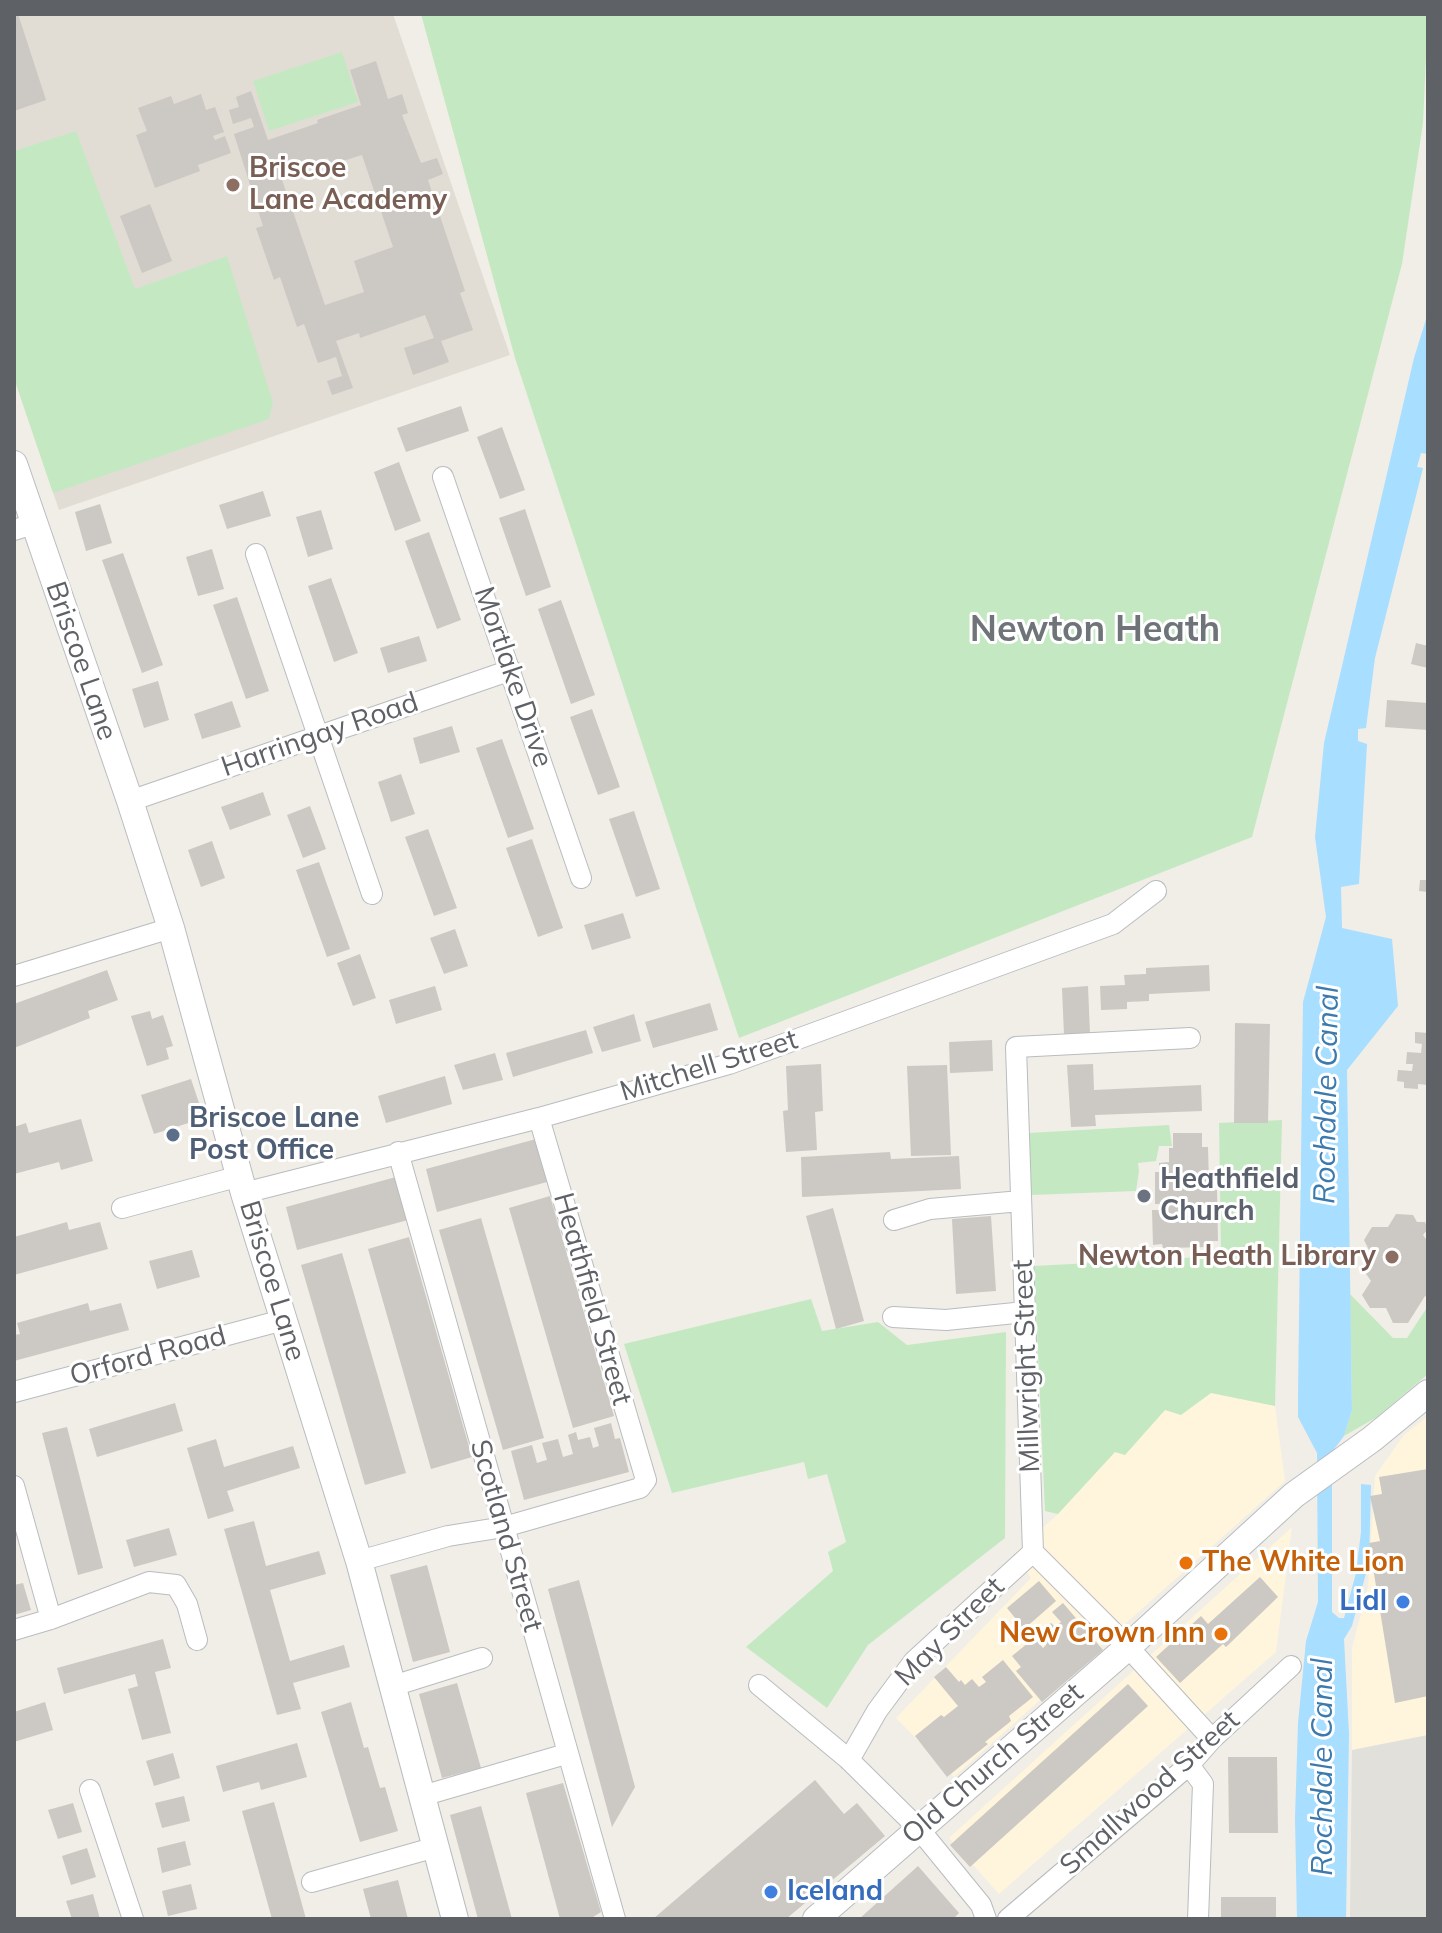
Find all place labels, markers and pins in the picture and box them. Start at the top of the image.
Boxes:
place label: Briscoe Lane Academy [249,152,447,218]
marker: Briscoe Lane Academy [224,176,242,194]
place label: Briscoe Lane Post Office [189,1102,359,1168]
marker: Briscoe Lane Post Office [164,1126,182,1144]
place label: Heathfield Church [1160,1163,1299,1229]
marker: Heathfield Church [1135,1187,1153,1205]
place label: Newton Heath Library [1078,1240,1376,1274]
marker: Newton Heath Library [1383,1248,1401,1266]
place label: The White Lion [1202,1546,1405,1580]
marker: The White Lion [1177,1554,1195,1572]
place label: Lidl [1339,1585,1387,1619]
marker: Lidl [1394,1593,1412,1611]
place label: New Crown Inn [999,1617,1205,1651]
marker: New Crown Inn [1212,1625,1230,1643]
place label: Iceland [787,1875,883,1909]
marker: Iceland [762,1883,780,1901]

